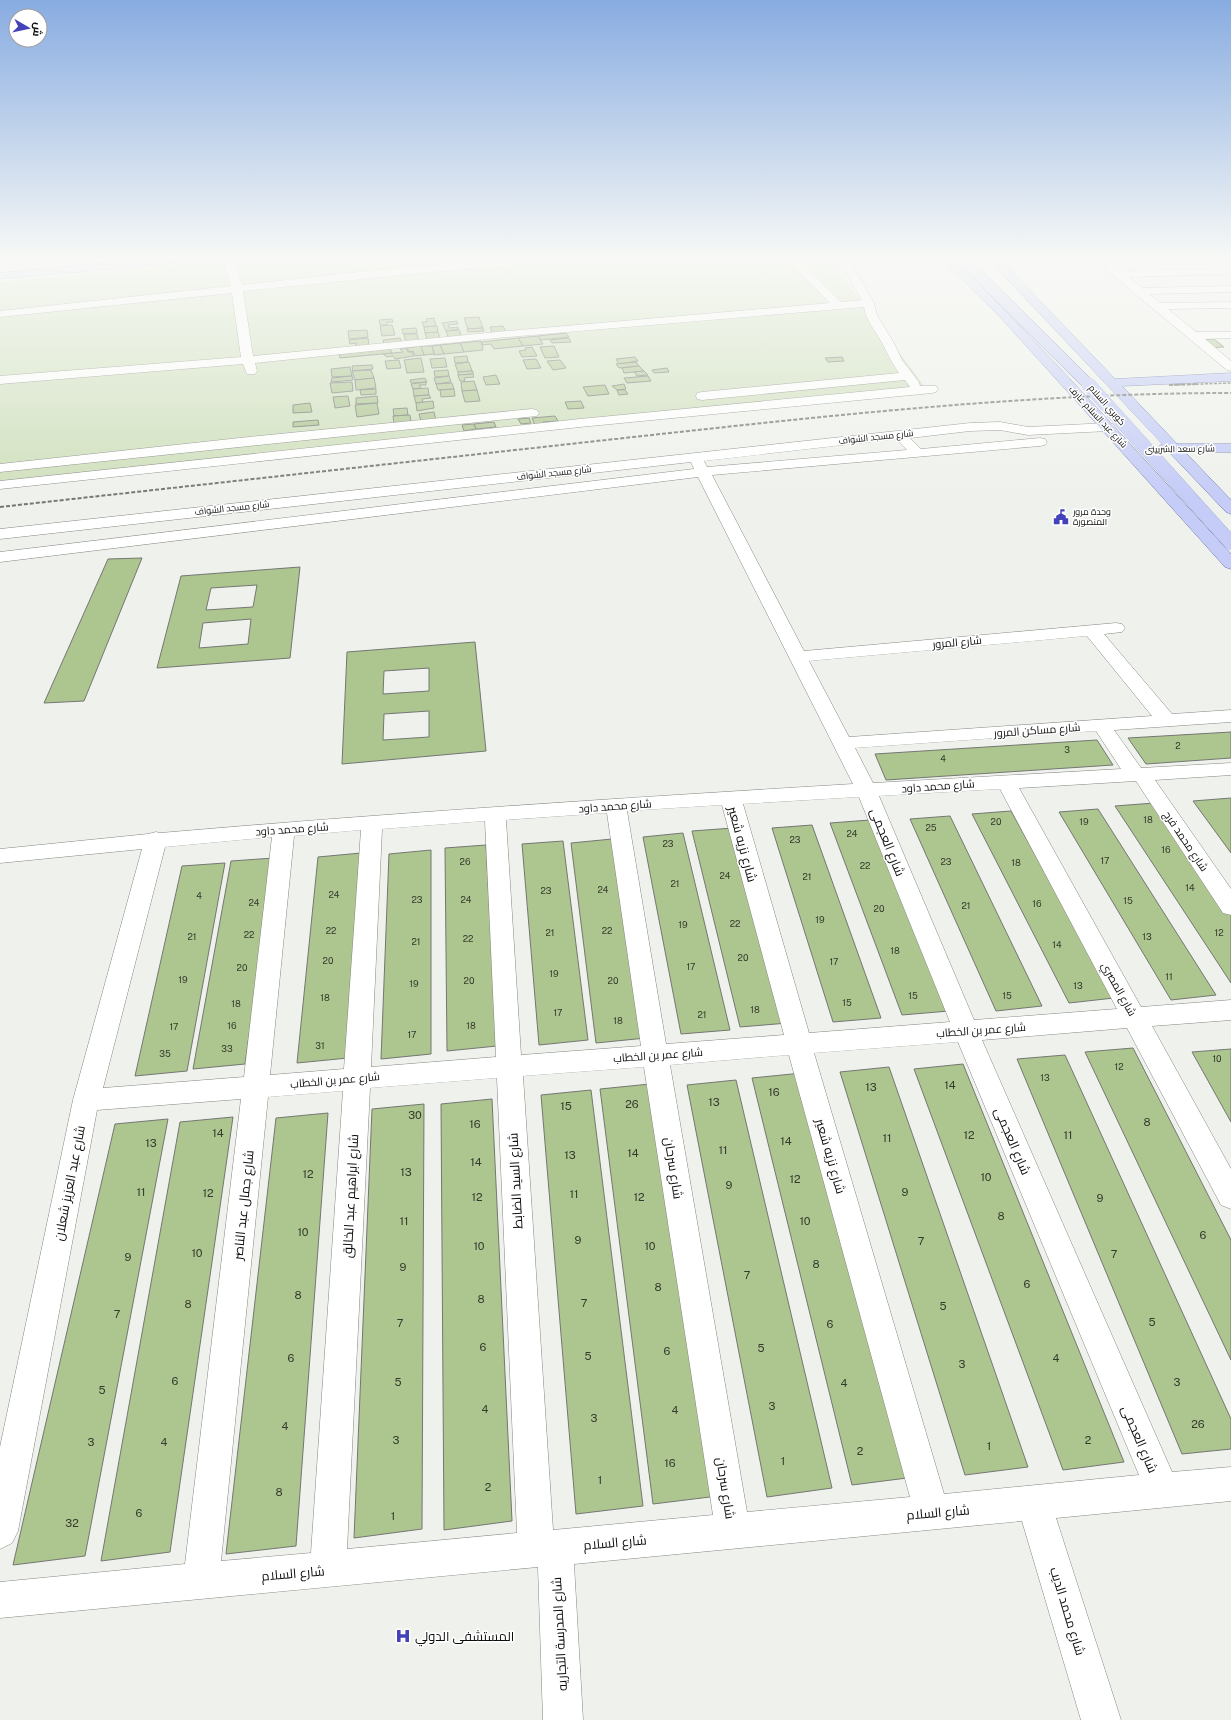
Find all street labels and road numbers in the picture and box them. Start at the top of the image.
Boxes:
street label: كوبري السلام [1085,382,1128,429]
street label: شارع عبد السلام عارف [1066,383,1130,451]
street label: شارع مسجد الشواف [838,427,914,447]
street label: شارع سعد الشربينى [1145,442,1215,456]
street label: شارع مسجد الشواف [516,463,592,483]
street label: شارع مسجد الشواف [194,498,270,518]
street label: شارع المرور [931,634,982,652]
street label: شارع مساكن المرور [992,721,1081,741]
street label: شارع محمد داود [901,777,975,797]
street label: شارع محمد داود [578,797,652,817]
street label: شارع نزيه شعير [724,804,760,884]
street label: شارع العجمى [866,806,908,879]
street label: شارع محمد فرج [1160,809,1211,874]
street label: شارع محمد داود [255,820,329,840]
street label: شارع المصري [1097,960,1139,1019]
street label: شارع عمر بن الخطاب [936,1021,1026,1041]
street label: شارع عمر بن الخطاب [613,1046,703,1066]
street label: شارع عمر بن الخطاب [290,1070,381,1092]
street label: شارع العجمى [991,1105,1033,1178]
street label: شارع نزيه شعير [811,1116,848,1196]
street label: شارع عبد العزيز شعلان [51,1124,89,1242]
street label: شارع السيد الضابط [505,1132,527,1229]
street label: شارع ابراهيم عبد الخالق [340,1134,363,1259]
street label: شارع سرحان [660,1136,686,1200]
street label: شارع جمال عبد الناصر [230,1149,258,1262]
street label: شارع العجمى [1118,1403,1160,1476]
street label: شارع سرحان [712,1456,738,1520]
street label: شارع السلام [906,1502,970,1525]
street label: شارع السلام [583,1532,647,1555]
street label: شارع السلام [261,1563,325,1586]
street label: شارع محمد الديب [1046,1565,1088,1657]
street label: شارع المدرسة التجاريه [549,1577,571,1691]

